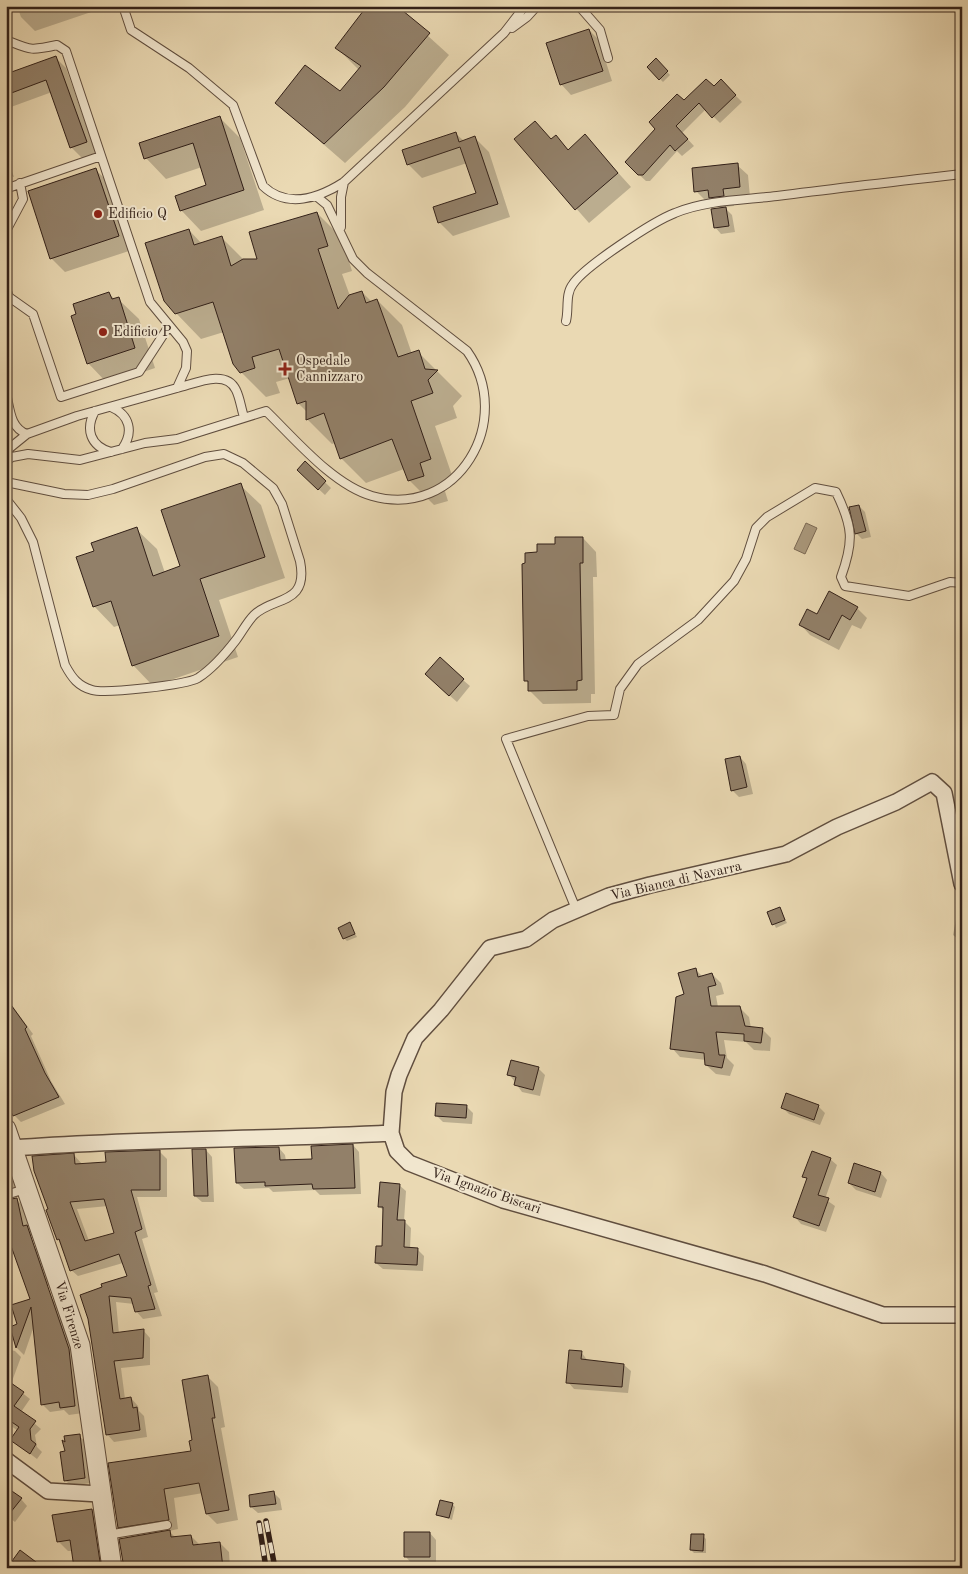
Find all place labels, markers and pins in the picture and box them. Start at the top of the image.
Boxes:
place label: Edificio Q [108,207,167,221]
marker: Edificio Q [92,208,104,220]
place label: Edificio P [113,325,171,339]
marker: Edificio P [97,326,109,338]
place label: Ospedale Cannizzaro [296,354,363,384]
marker: Ospedale Cannizzaro [278,362,292,376]

